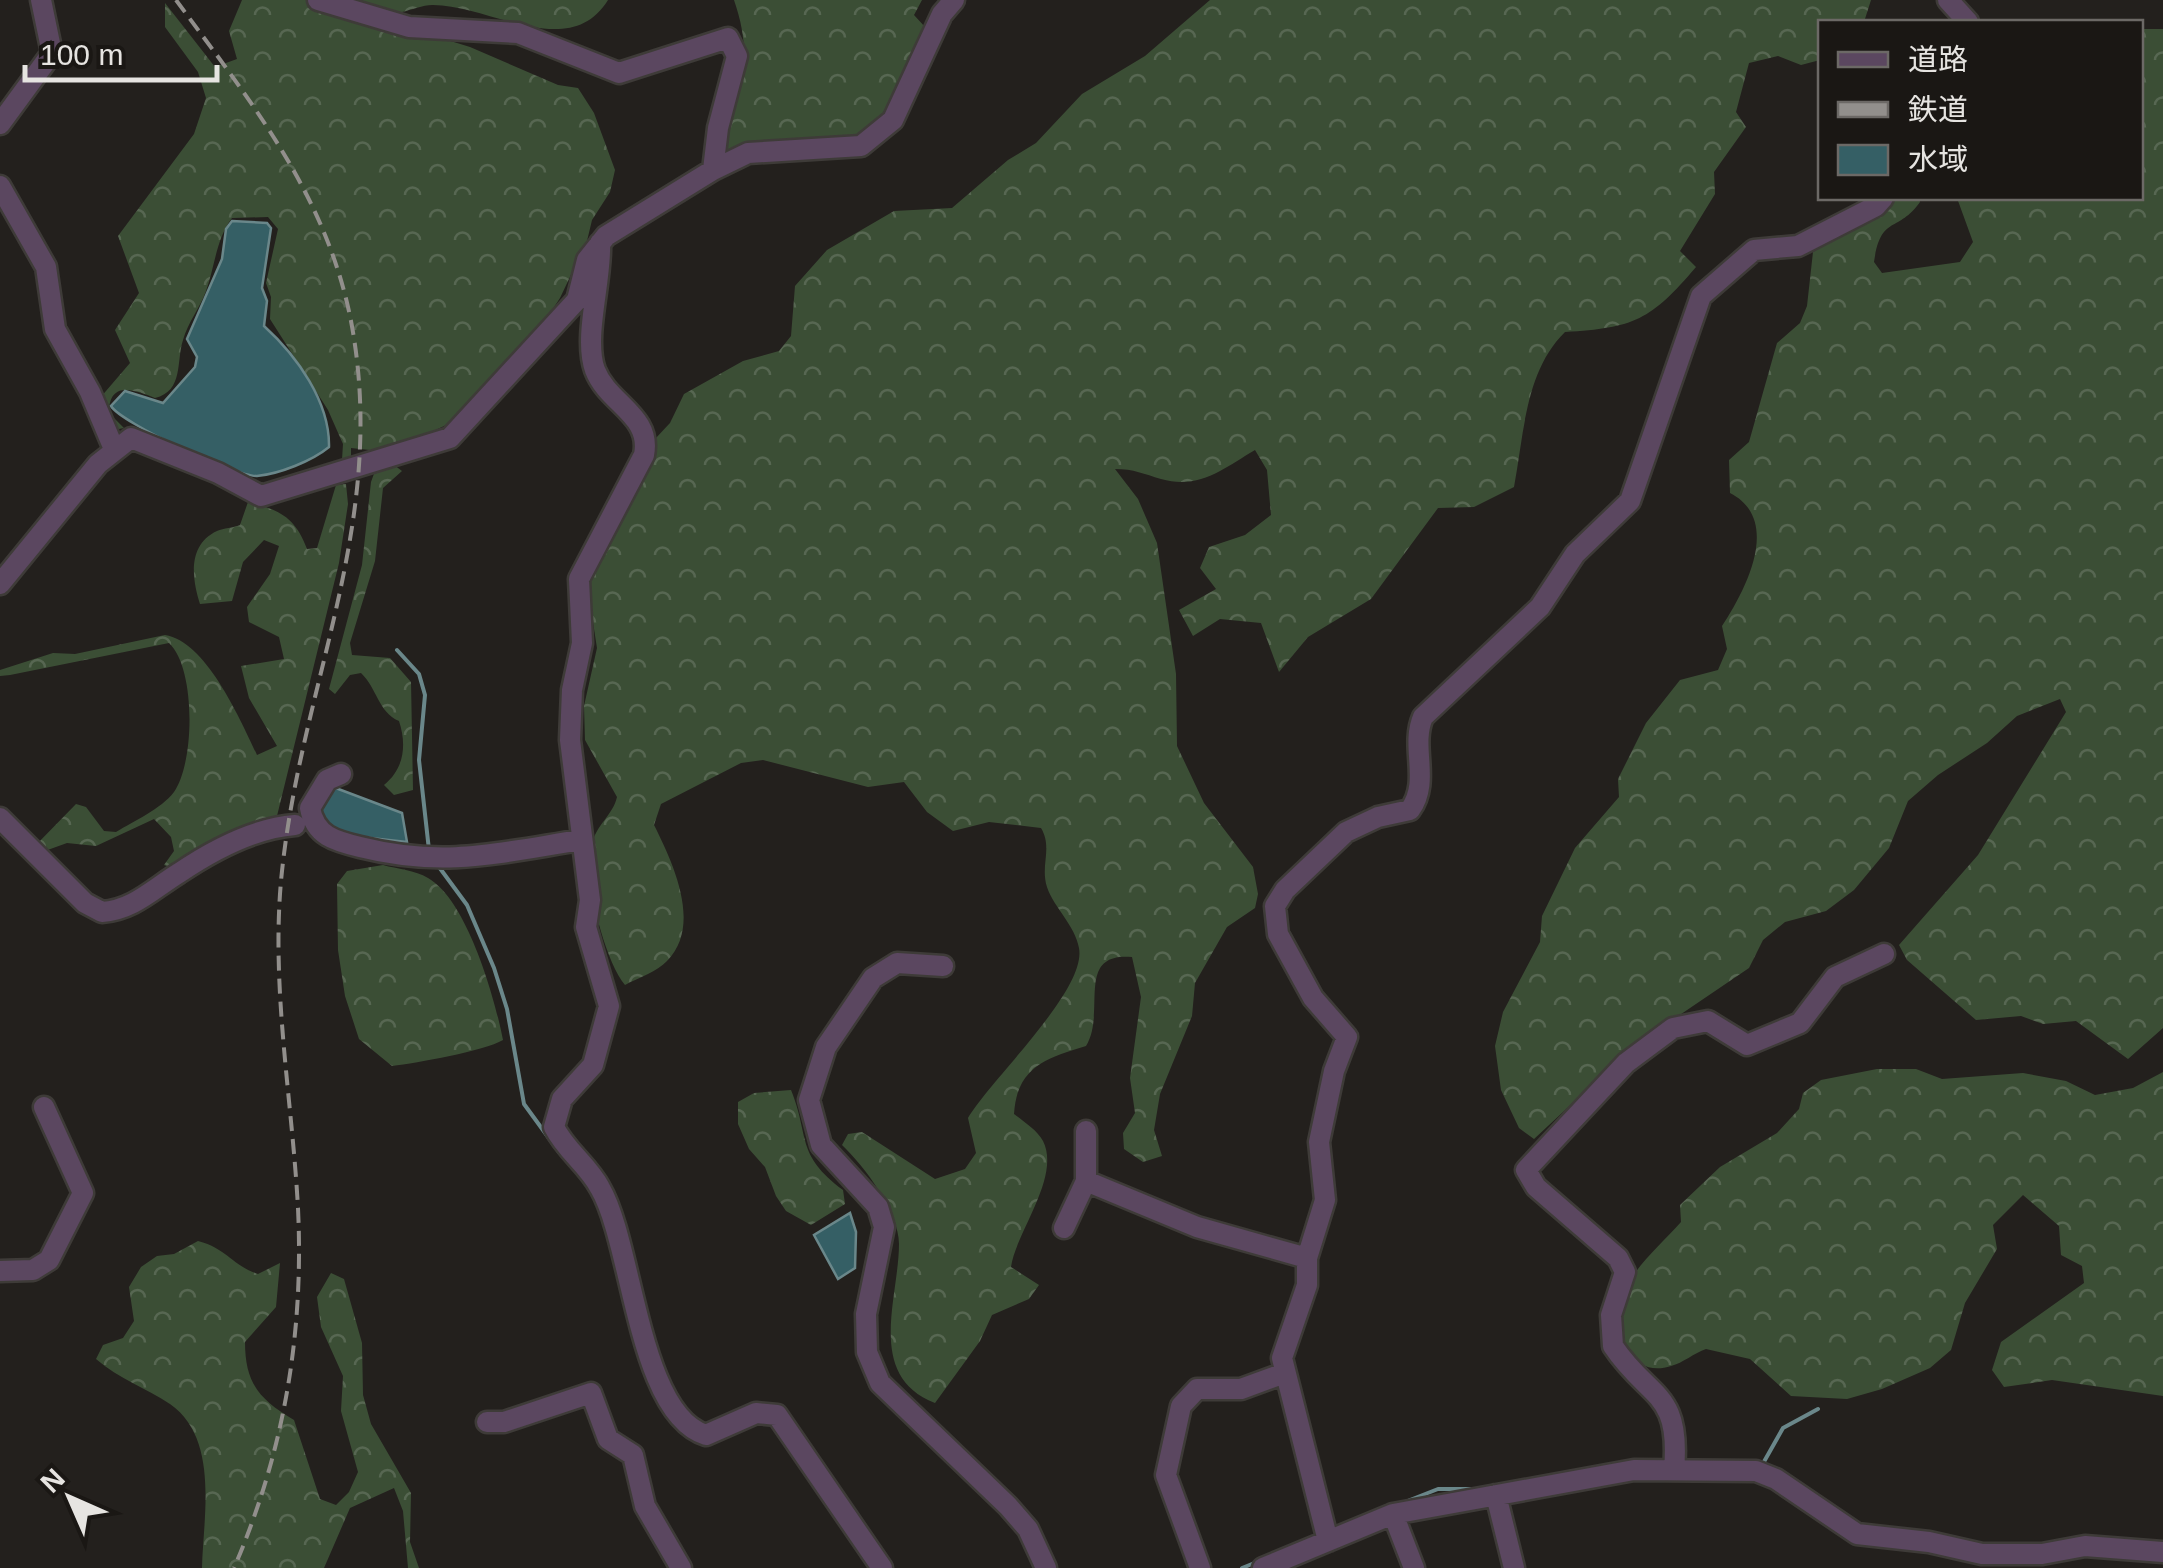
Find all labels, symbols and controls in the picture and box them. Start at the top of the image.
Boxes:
scale bar [25,20,218,82]
legend [1818,20,2143,200]
text: 100 m [40,38,123,71]
text: 道路 [1908,43,1968,76]
text: 鉄道 [1908,93,1968,126]
text: 水域 [1908,143,1968,176]
north arrow [20,1448,120,1548]
text: N [35,1463,71,1499]

